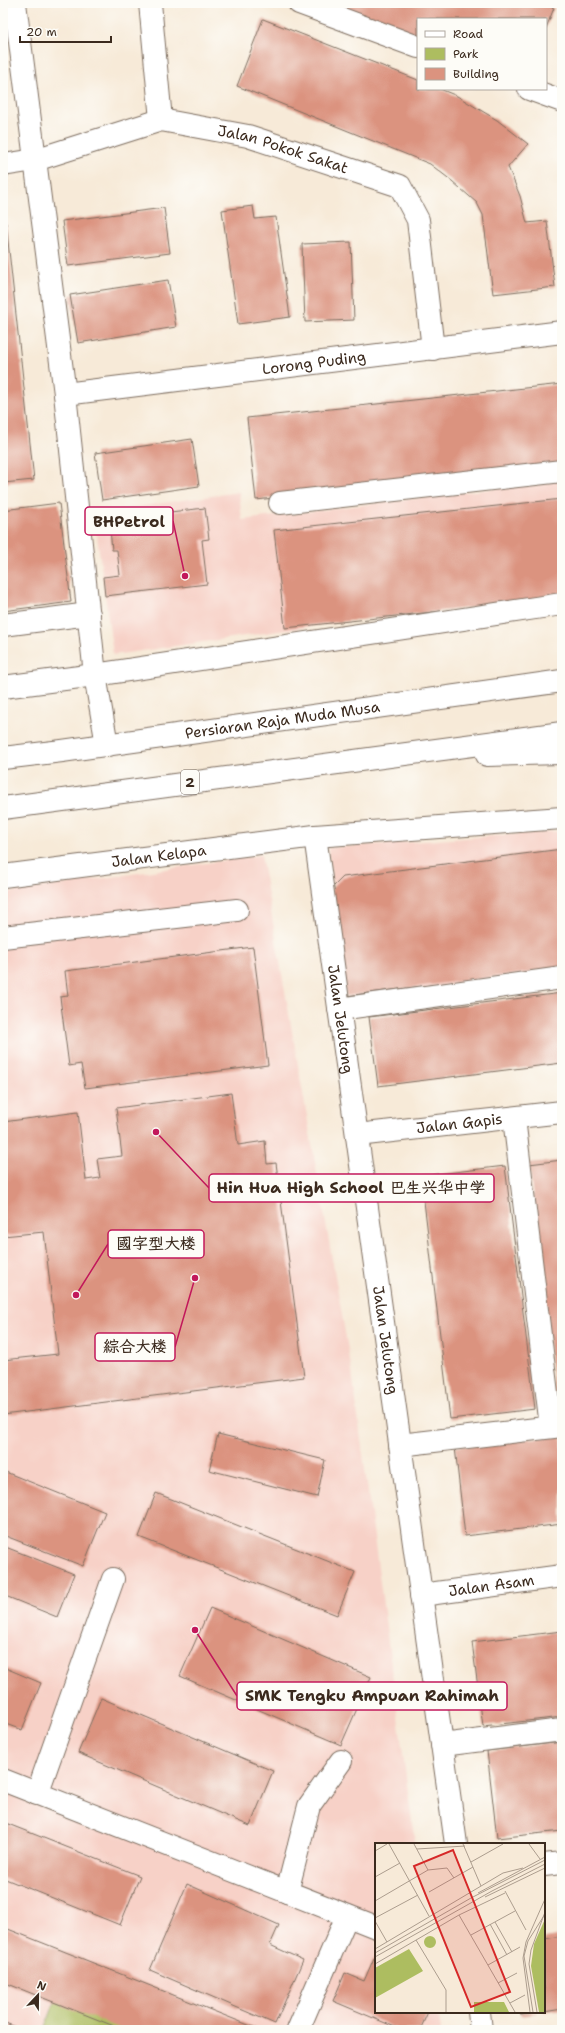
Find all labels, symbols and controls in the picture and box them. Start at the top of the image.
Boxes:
scale bar [20,18,111,44]
legend [417,18,547,90]
text: 20 m [26,24,57,40]
text: Road [453,26,484,42]
text: Park [453,46,479,62]
text: Building [453,66,499,82]
street label: Jalan Pokok Sakat [216,121,351,178]
street label: Lorong Puding [261,347,367,379]
callout: BHPetrol [85,507,173,535]
text: BHPetrol [93,511,166,532]
street label: Persiaran Raja Muda Musa [184,697,382,744]
road number: 2 [181,770,199,794]
street label: Jalan Kelapa [110,840,208,872]
street label: Jalan Jelutong [323,963,358,1075]
street label: Jalan Gapis [415,1109,504,1138]
callout: Hin Hua High School 巴生兴华中学 [209,1174,494,1202]
text: Hin Hua High School 巴生兴华中学 [217,1177,485,1198]
callout: 國字型大楼 [108,1230,204,1258]
text: 國字型大楼 [116,1233,196,1254]
street label: Jalan Jelutong [368,1284,403,1396]
callout: 綜合大楼 [95,1333,175,1361]
text: 綜合大楼 [103,1336,167,1357]
street label: Jalan Asam [447,1570,536,1601]
callout: SMK Tengku Ampuan Rahimah [237,1682,507,1710]
text: SMK Tengku Ampuan Rahimah [245,1685,499,1706]
inset map [375,1843,545,2013]
north arrow [18,1975,58,2015]
text: N [35,1978,49,1995]

